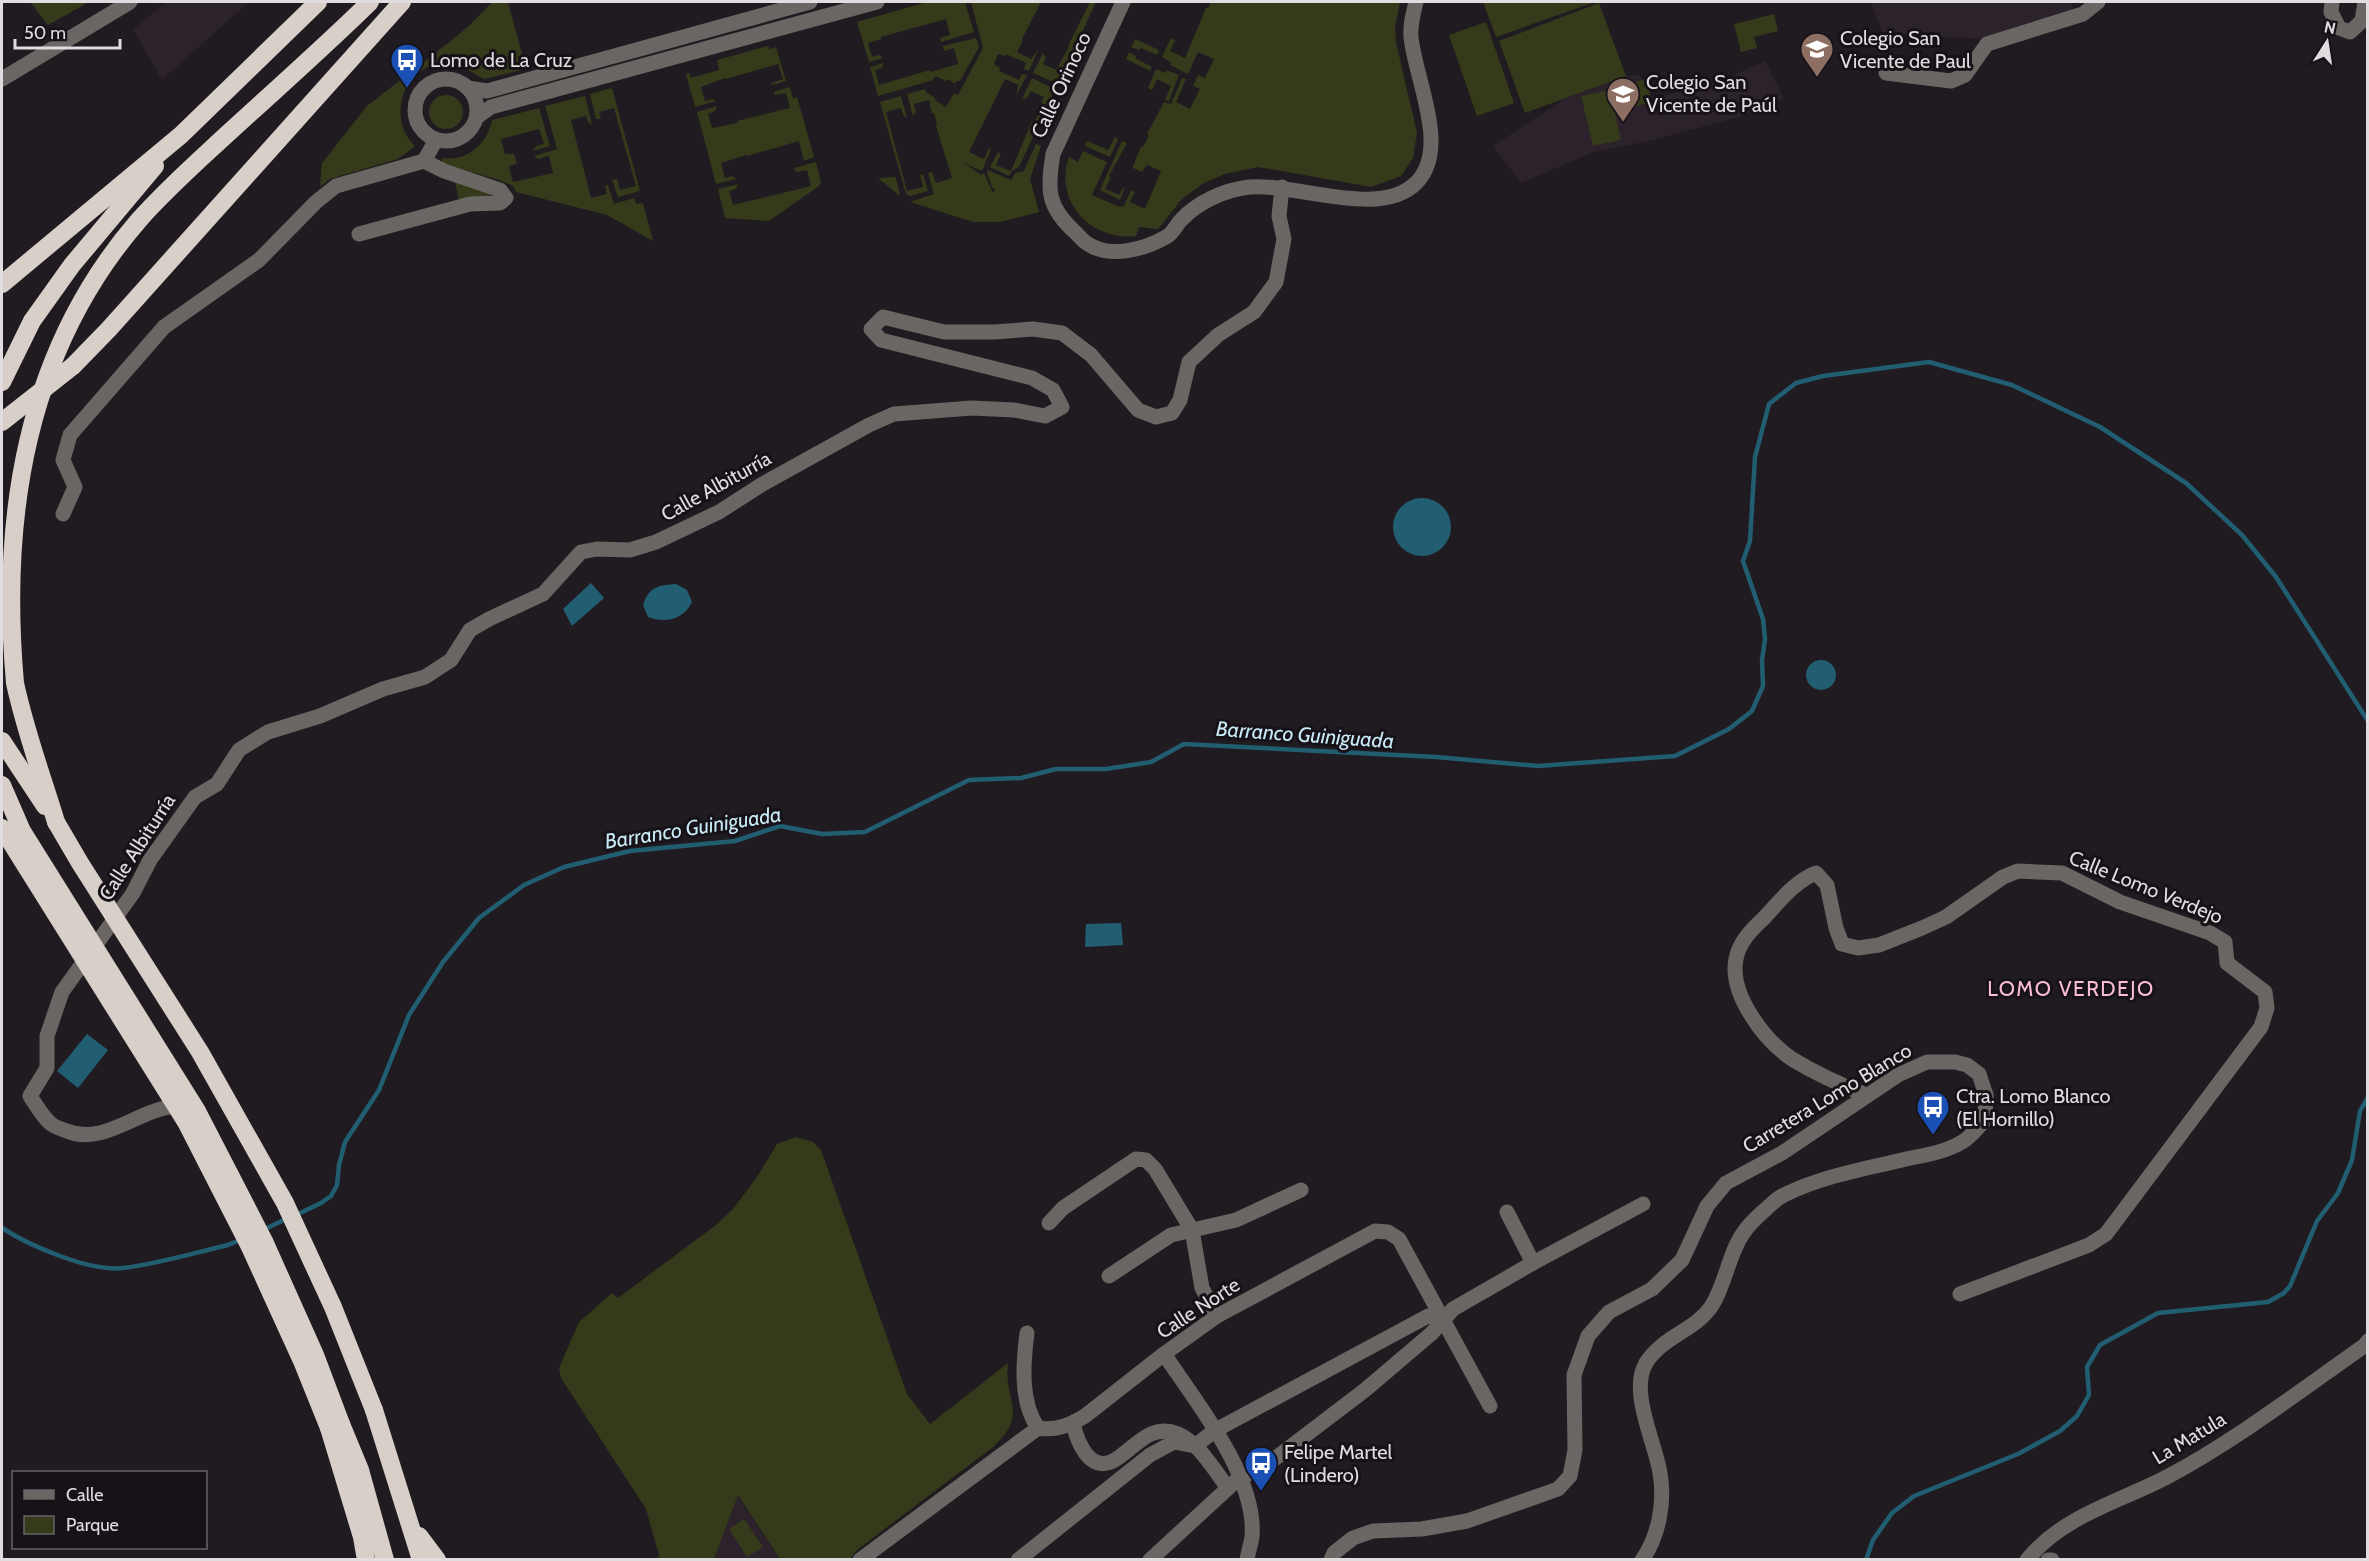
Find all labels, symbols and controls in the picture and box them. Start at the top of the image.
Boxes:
scale bar [15,12,120,50]
north arrow [2297,12,2357,72]
text: N [2323,17,2338,38]
text: 50 m [24,22,66,44]
place label: Colegio San Vicente de Paul [1840,26,1971,73]
street label: Calle Orinoco [1026,28,1096,142]
school or university icon: Colegio San Vicente de Paul [1799,31,1835,78]
bus stop icon: Lomo de La Cruz [389,42,425,89]
place label: Lomo de La Cruz [430,48,572,72]
place label: Colegio San Vicente de Paúl [1646,70,1777,117]
school or university icon: Colegio San Vicente de Paúl [1605,76,1641,123]
street label: Calle Albiturría [657,446,775,526]
water label: Barranco Guiniguada [1215,716,1395,753]
street label: Calle Albiturría [94,789,180,905]
water label: Barranco Guiniguada [603,801,783,854]
street label: Calle Lomo Verdejo [2066,845,2226,929]
district label: LOMO VERDEJO [1987,976,2155,1001]
street label: Carretera Lomo Blanco [1738,1038,1916,1158]
place label: Ctra. Lomo Blanco (El Hornillo) [1956,1084,2110,1131]
bus stop icon: Ctra. Lomo Blanco (El Hornillo) [1915,1089,1951,1136]
street label: Calle Norte [1152,1272,1244,1344]
street label: La Matula [2148,1407,2230,1469]
place label: Felipe Martel (Lindero) [1284,1440,1393,1487]
bus stop icon: Felipe Martel (Lindero) [1243,1445,1279,1492]
legend [12,1471,207,1549]
text: Calle [66,1484,103,1506]
text: Parque [66,1514,119,1536]

